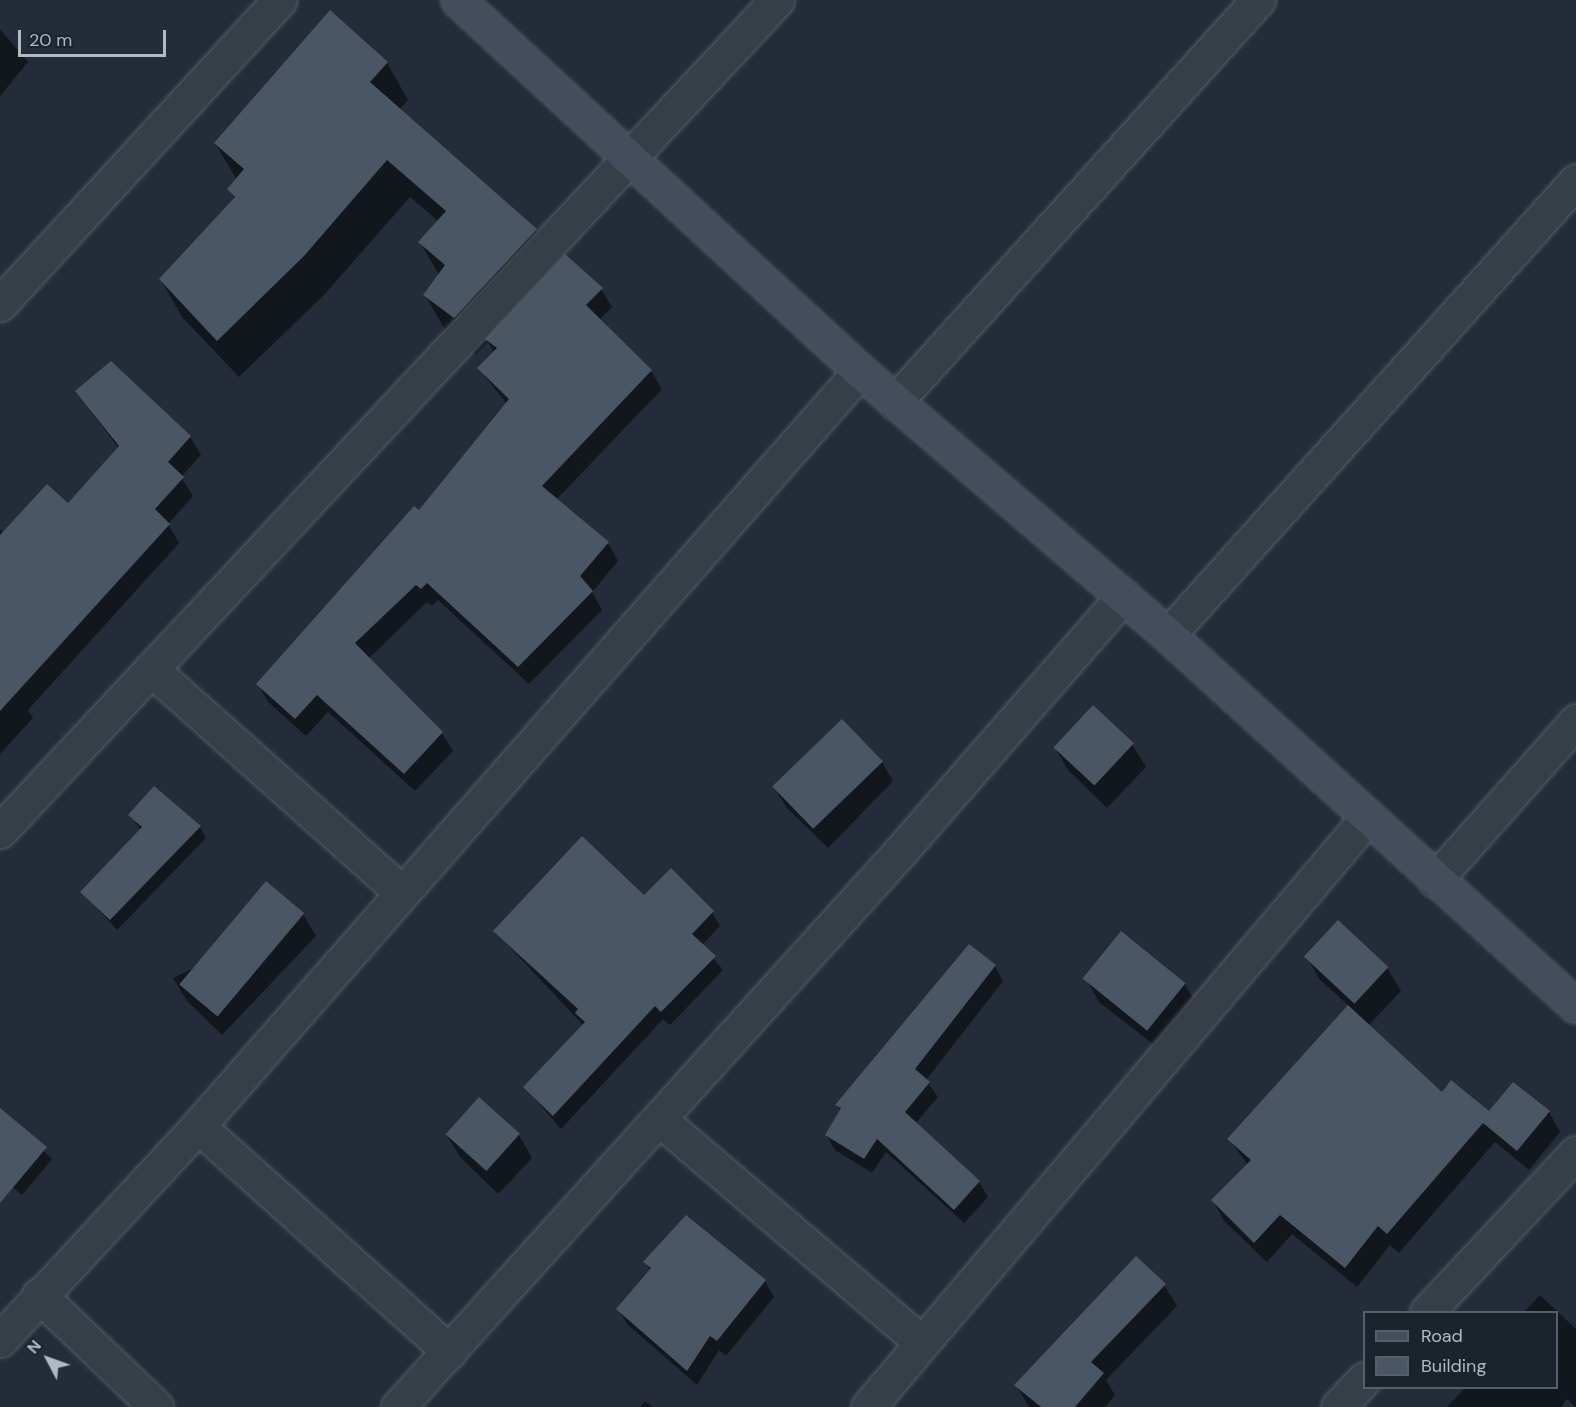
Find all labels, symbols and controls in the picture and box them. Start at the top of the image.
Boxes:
scale bar [21,18,170,56]
text: 20 m [29,28,72,52]
legend [1363,1311,1558,1389]
text: Road [1421,1324,1463,1348]
north arrow [18,1329,78,1389]
text: N [22,1336,46,1358]
text: Building [1421,1354,1486,1378]

